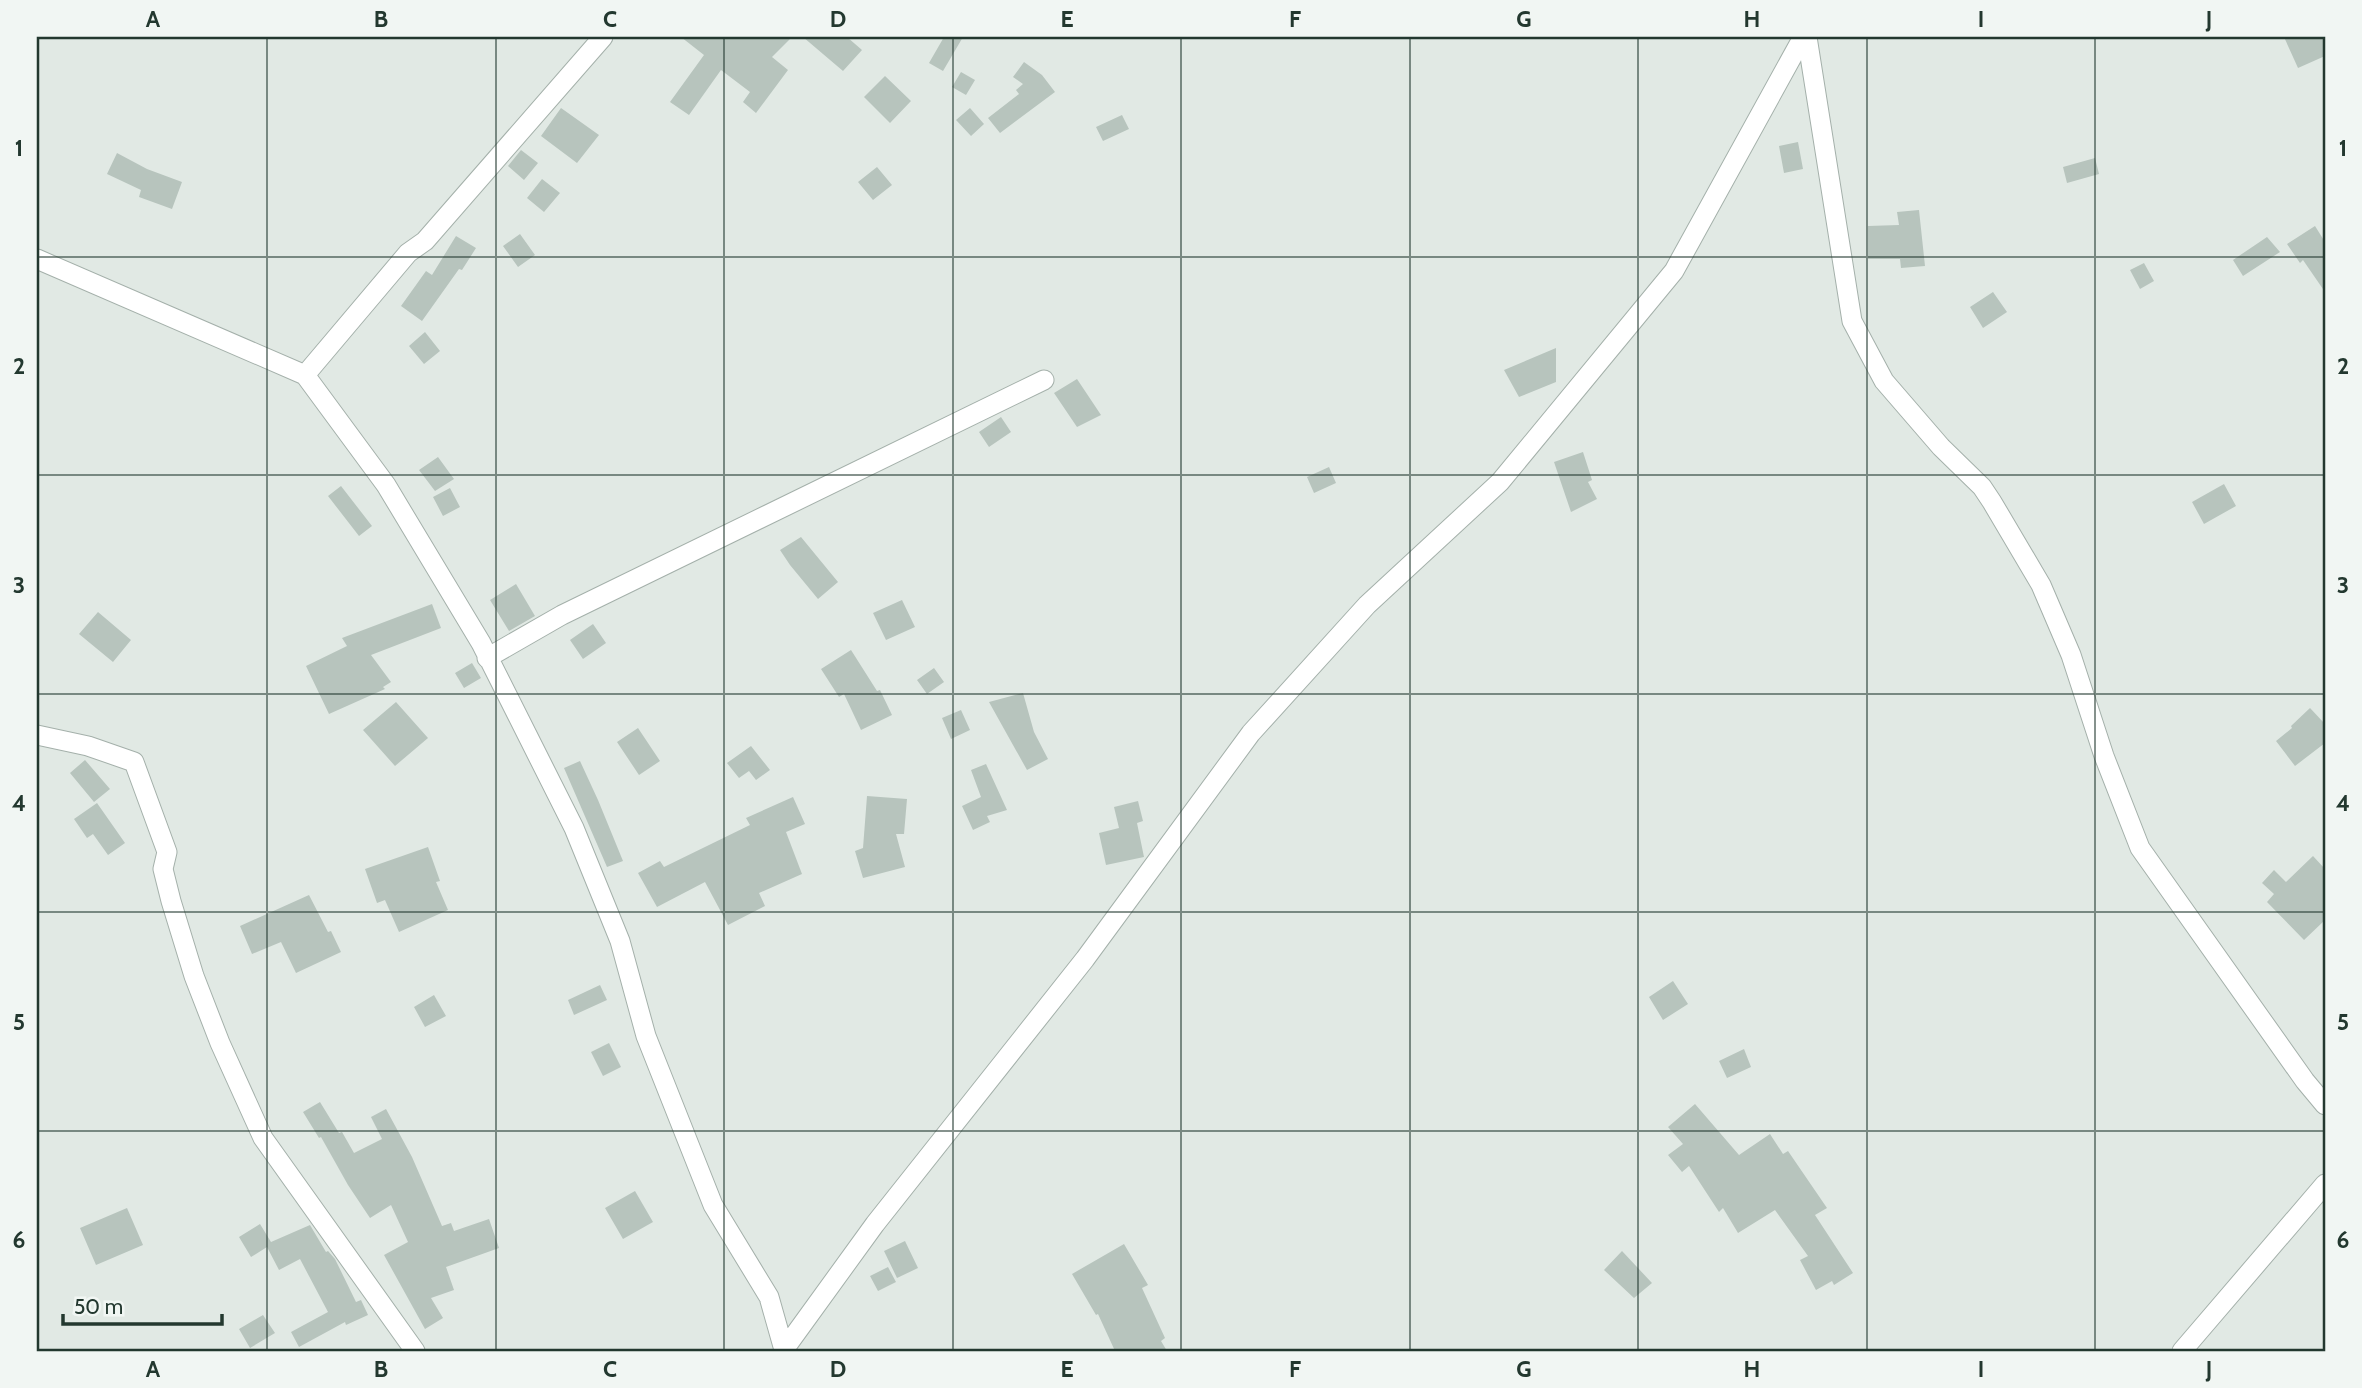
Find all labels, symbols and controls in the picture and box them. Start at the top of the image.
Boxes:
text: A [146,5,161,33]
text: B [374,5,388,33]
text: C [603,5,617,33]
text: D [830,5,846,33]
text: E [1060,5,1074,33]
text: F [1289,5,1301,33]
text: G [1516,5,1532,33]
text: H [1744,5,1760,33]
text: I [1978,5,1984,33]
text: J [2205,5,2212,33]
text: 1 [15,134,23,162]
text: 1 [2339,134,2347,162]
text: 2 [13,352,25,380]
text: 2 [2337,352,2349,380]
text: 3 [13,571,25,599]
text: 3 [2337,571,2349,599]
text: 4 [12,789,26,817]
text: 4 [2336,789,2350,817]
text: 5 [13,1008,25,1036]
text: 5 [2337,1008,2349,1036]
text: 6 [13,1226,25,1254]
text: 6 [2337,1226,2349,1254]
scale bar [63,1283,222,1327]
text: 50 m [74,1294,123,1319]
text: A [146,1355,161,1383]
text: B [374,1355,388,1383]
text: C [603,1355,617,1383]
text: D [830,1355,846,1383]
text: E [1060,1355,1074,1383]
text: F [1289,1355,1301,1383]
text: G [1516,1355,1532,1383]
text: H [1744,1355,1760,1383]
text: I [1978,1355,1984,1383]
text: J [2205,1355,2212,1383]

